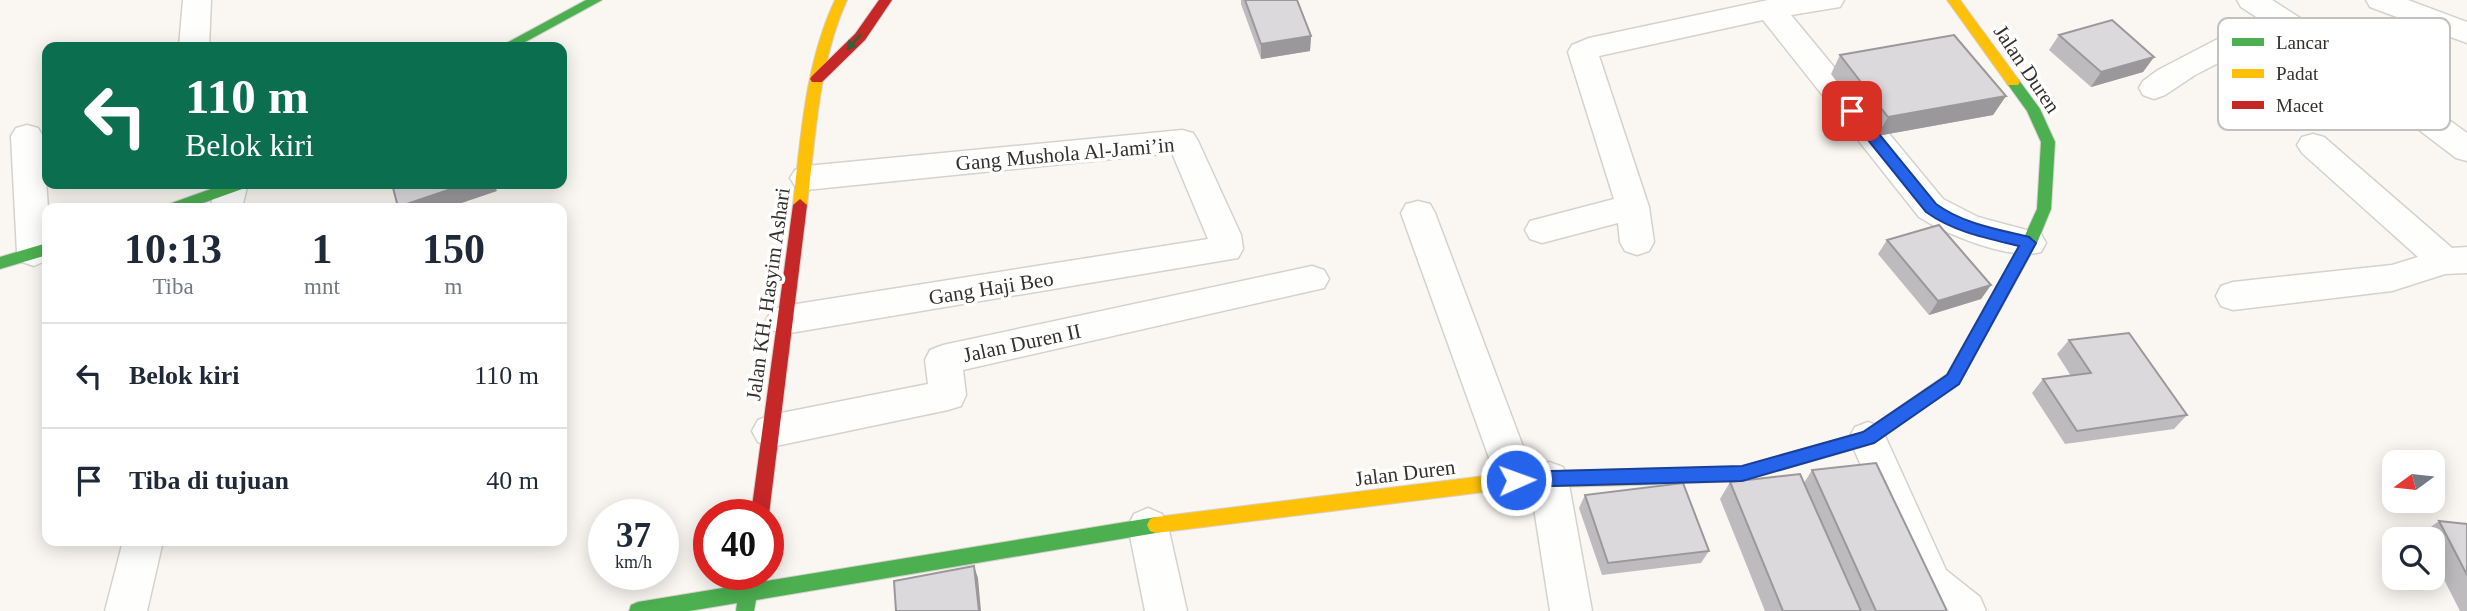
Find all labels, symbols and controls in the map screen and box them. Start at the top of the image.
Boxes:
legend [2218,18,2450,130]
street label: Jalan Duren [1989,20,2065,118]
text: Lancar [2276,32,2329,53]
one-way arrow [847,33,863,50]
text: Padat [2276,63,2319,84]
text: 110 m [185,69,309,124]
icon: left [70,70,161,161]
pin [1822,81,1882,141]
icon: arrive [1833,92,1871,130]
text: Macet [2276,95,2324,116]
text: Belok kiri [185,127,314,163]
street label: Gang Mushola Al-Jami’in [955,132,1176,176]
street label: Jalan KH. Hasyim Ashari [741,186,795,402]
text: 10:13 [124,226,222,272]
text: 1 [311,226,332,272]
text: 150 [422,226,485,272]
street label: Gang Haji Beo [927,266,1055,310]
text: Tiba [152,274,194,299]
text: mnt [304,274,340,299]
text: m [444,274,462,299]
street label: Jalan Duren II [961,319,1083,367]
icon: left [70,357,108,395]
text: Belok kiri [129,361,240,390]
text: 110 m [474,361,539,390]
position arrow [1479,443,1553,517]
north arrow [2382,450,2445,513]
map controls [2382,450,2445,590]
street label: Jalan Duren [1353,455,1457,491]
icon: arrive [70,462,108,500]
text: Tiba di tujuan [129,466,289,495]
text: 40 m [486,466,539,495]
speed limit sign: 40 [693,499,784,590]
text: 37 [616,516,651,555]
button: search [2382,527,2445,590]
text: km/h [615,552,652,572]

